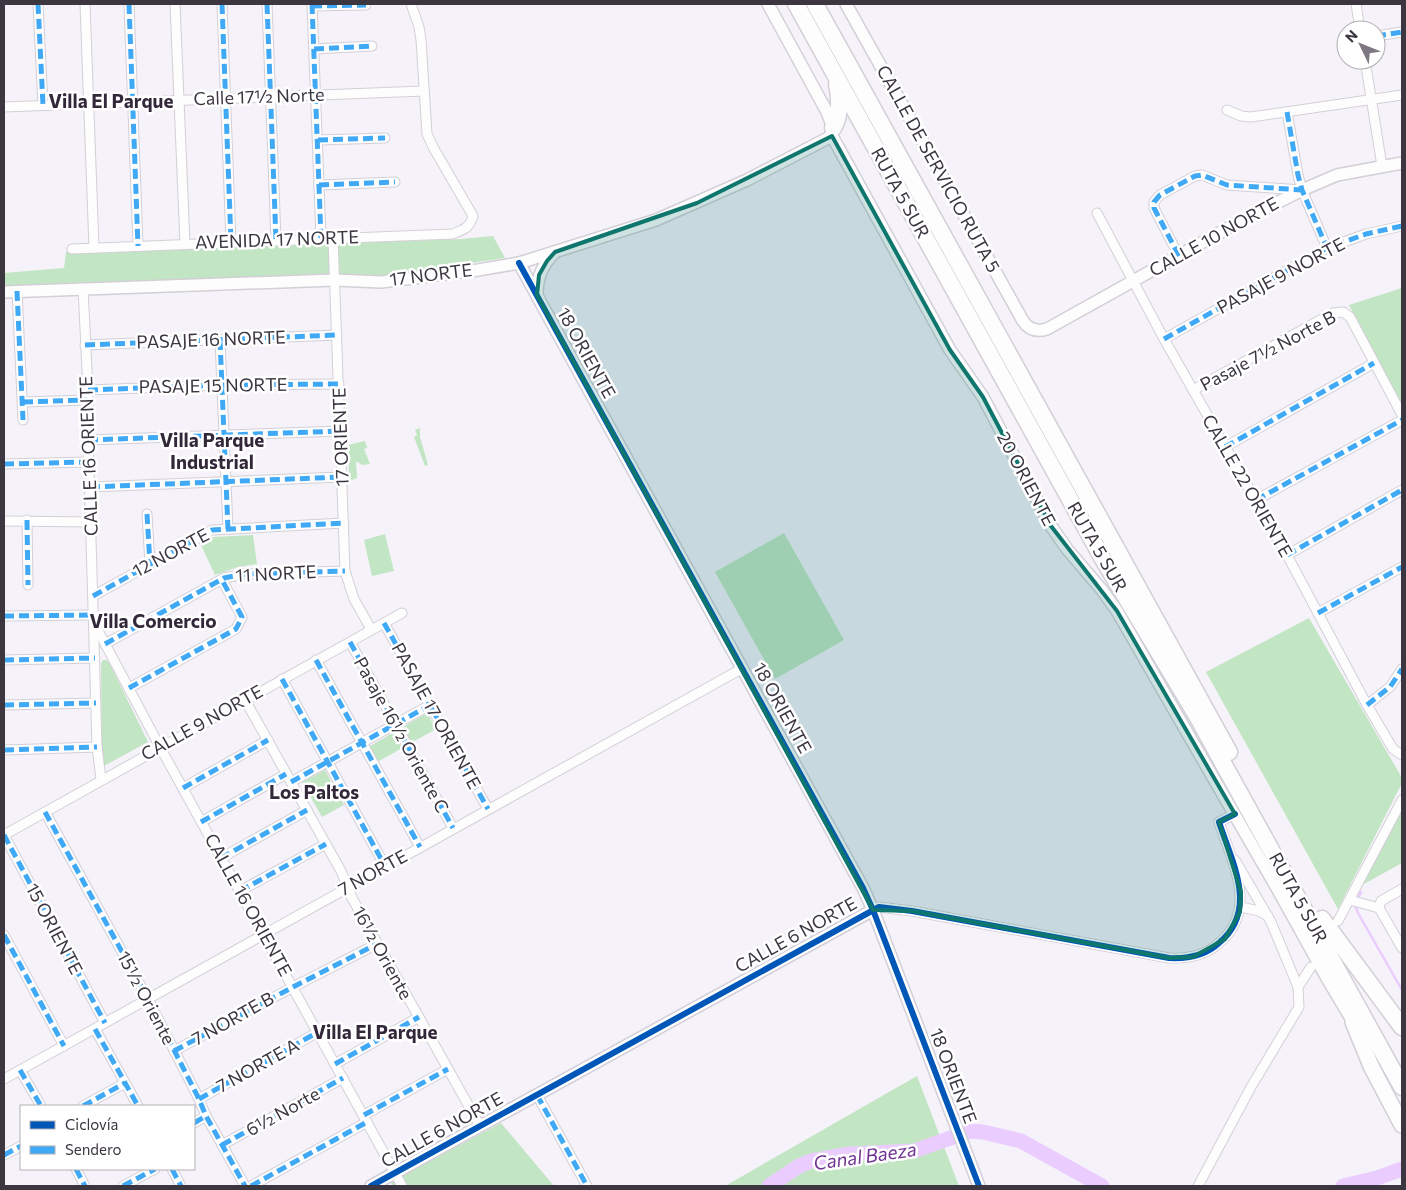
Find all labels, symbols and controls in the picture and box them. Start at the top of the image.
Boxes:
north arrow [1336,20,1386,70]
text: N [1341,26,1361,45]
street label: CALLE DE SERVICIO RUTA 5 [873,61,1005,276]
street label: Calle 17½ Norte [193,83,325,109]
district label: Villa El Parque [49,89,173,112]
street label: RUTA 5 SUR [867,143,935,242]
street label: CALLE 10 NORTE [1145,191,1282,281]
street label: AVENIDA 17 NORTE [195,225,359,253]
street label: PASAJE 9 NORTE [1213,232,1348,318]
street label: 17 NORTE [388,258,473,290]
street label: 18 ORIENTE [553,303,621,402]
street label: Pasaje 7½ Norte B [1196,305,1339,395]
street label: PASAJE 16 NORTE [136,325,286,353]
street label: PASAJE 15 NORTE [138,373,288,397]
street label: CALLE 16 ORIENTE [74,376,102,536]
street label: 17 ORIENTE [327,387,353,487]
street label: CALLE 22 ORIENTE [1198,410,1298,561]
district label: Villa Parque Industrial [160,428,264,473]
street label: 20 ORIENTE [993,428,1061,529]
street label: RUTA 5 SUR [1063,498,1132,595]
street label: 12 NORTE [129,523,212,581]
street label: 11 NORTE [235,560,317,586]
district label: Villa Comercio [89,609,217,632]
street label: PASAJE 17 ORIENTE [387,638,486,793]
street label: Pasaje 16½ Oriente C [350,653,454,816]
street label: 18 ORIENTE [749,658,817,757]
street label: CALLE 9 NORTE [137,680,266,765]
district label: Los Paltos [269,780,359,803]
street label: CALLE 16 ORIENTE [201,829,297,980]
street label: 7 NORTE [334,844,411,900]
street label: RUTA 5 SUR [1265,848,1333,947]
street label: 15 ORIENTE [22,879,88,978]
street label: CALLE 6 NORTE [731,892,860,977]
street label: 16½ Oriente [348,902,418,1003]
street label: 15½ Oriente [113,947,181,1048]
street label: 7 NORTE B [188,987,277,1050]
district label: Villa El Parque [313,1020,437,1043]
street label: 18 ORIENTE [926,1025,982,1126]
street label: 7 NORTE A [212,1033,303,1097]
street label: 6½ Norte [242,1082,323,1140]
street label: CALLE 6 NORTE [377,1087,506,1172]
legend [20,1105,195,1170]
text: Ciclovía [65,1115,118,1133]
water label: Canal Baeza [812,1137,918,1174]
text: Sendero [65,1140,122,1158]

